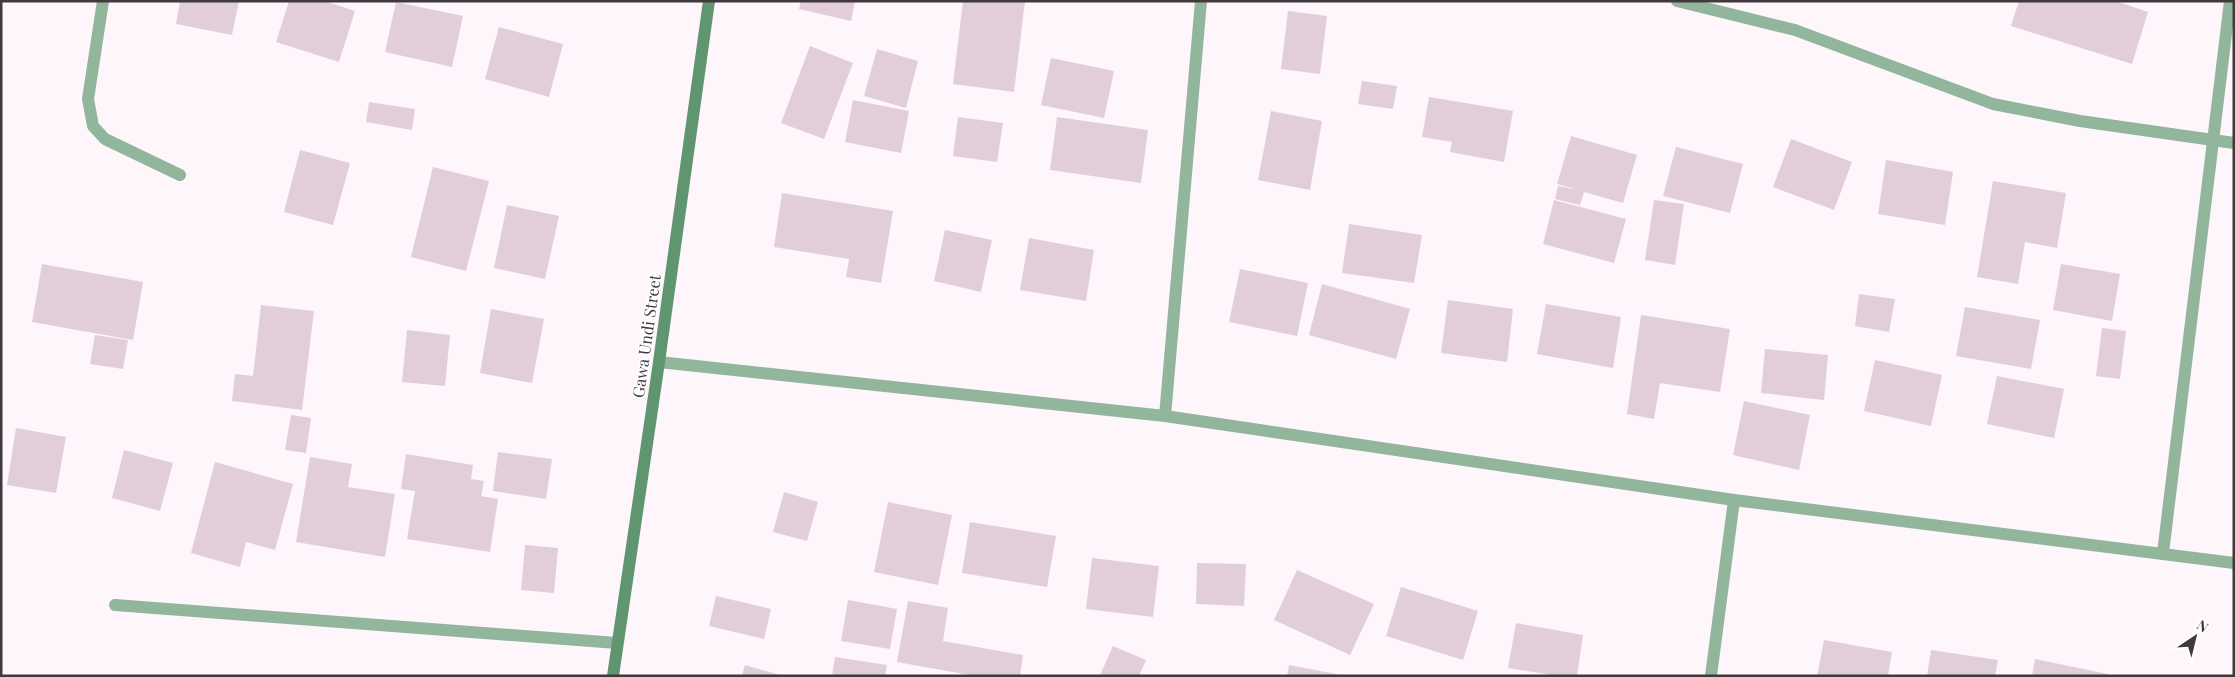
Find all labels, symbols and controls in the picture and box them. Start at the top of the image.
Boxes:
street label: Gawa Undi Street [627,273,665,399]
north arrow [2170,612,2220,662]
text: N [2193,615,2212,637]

